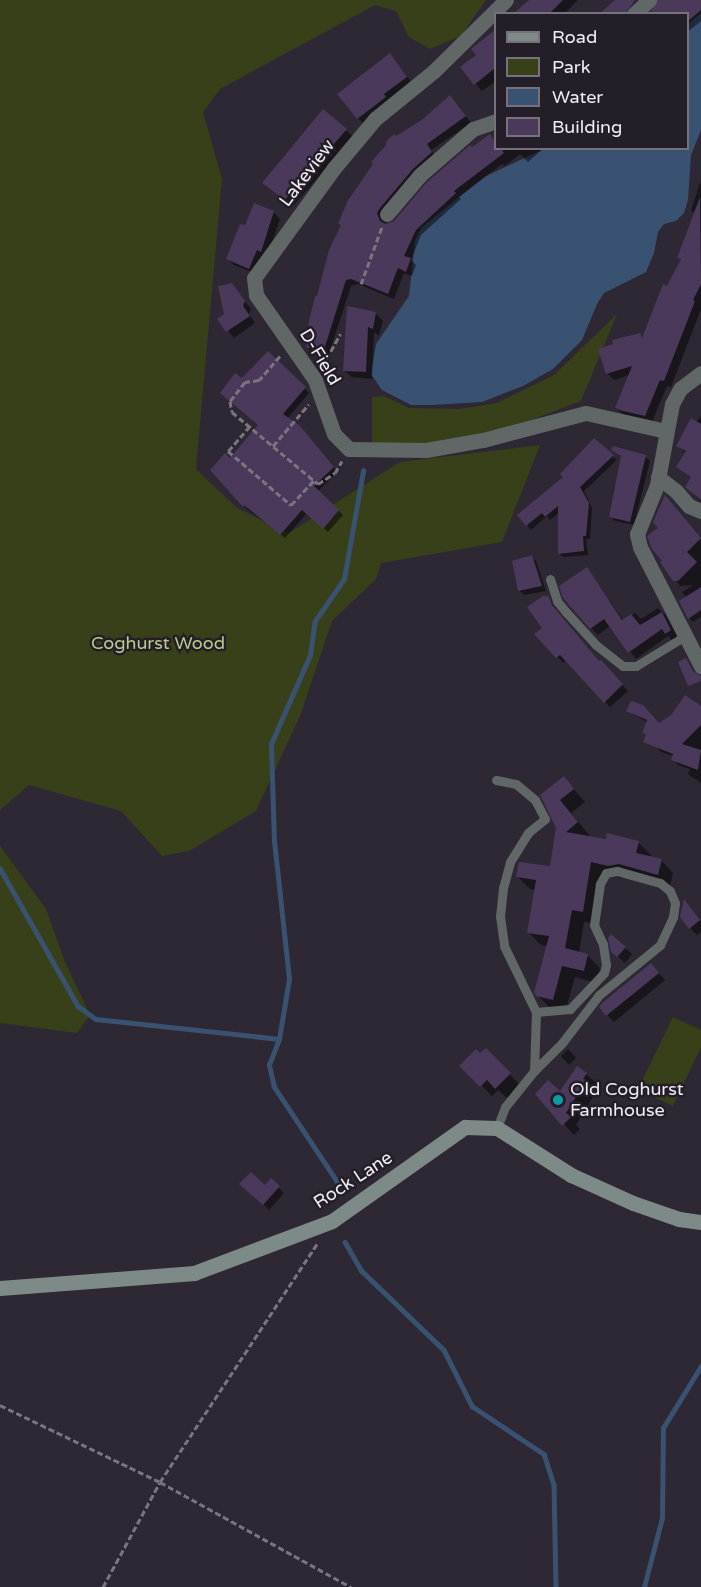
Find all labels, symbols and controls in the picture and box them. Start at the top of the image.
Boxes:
legend [494,12,689,150]
text: Road [552,26,597,48]
text: Park [552,56,590,78]
text: Water [552,86,603,108]
text: Building [552,116,622,138]
street label: Lakeview [275,135,339,211]
street label: D-Field [295,325,345,389]
park label: Coghurst Wood [91,632,225,654]
place label: Old Coghurst Farmhouse [570,1079,684,1122]
marker: Old Coghurst Farmhouse [551,1093,565,1107]
street label: Rock Lane [310,1147,396,1213]

